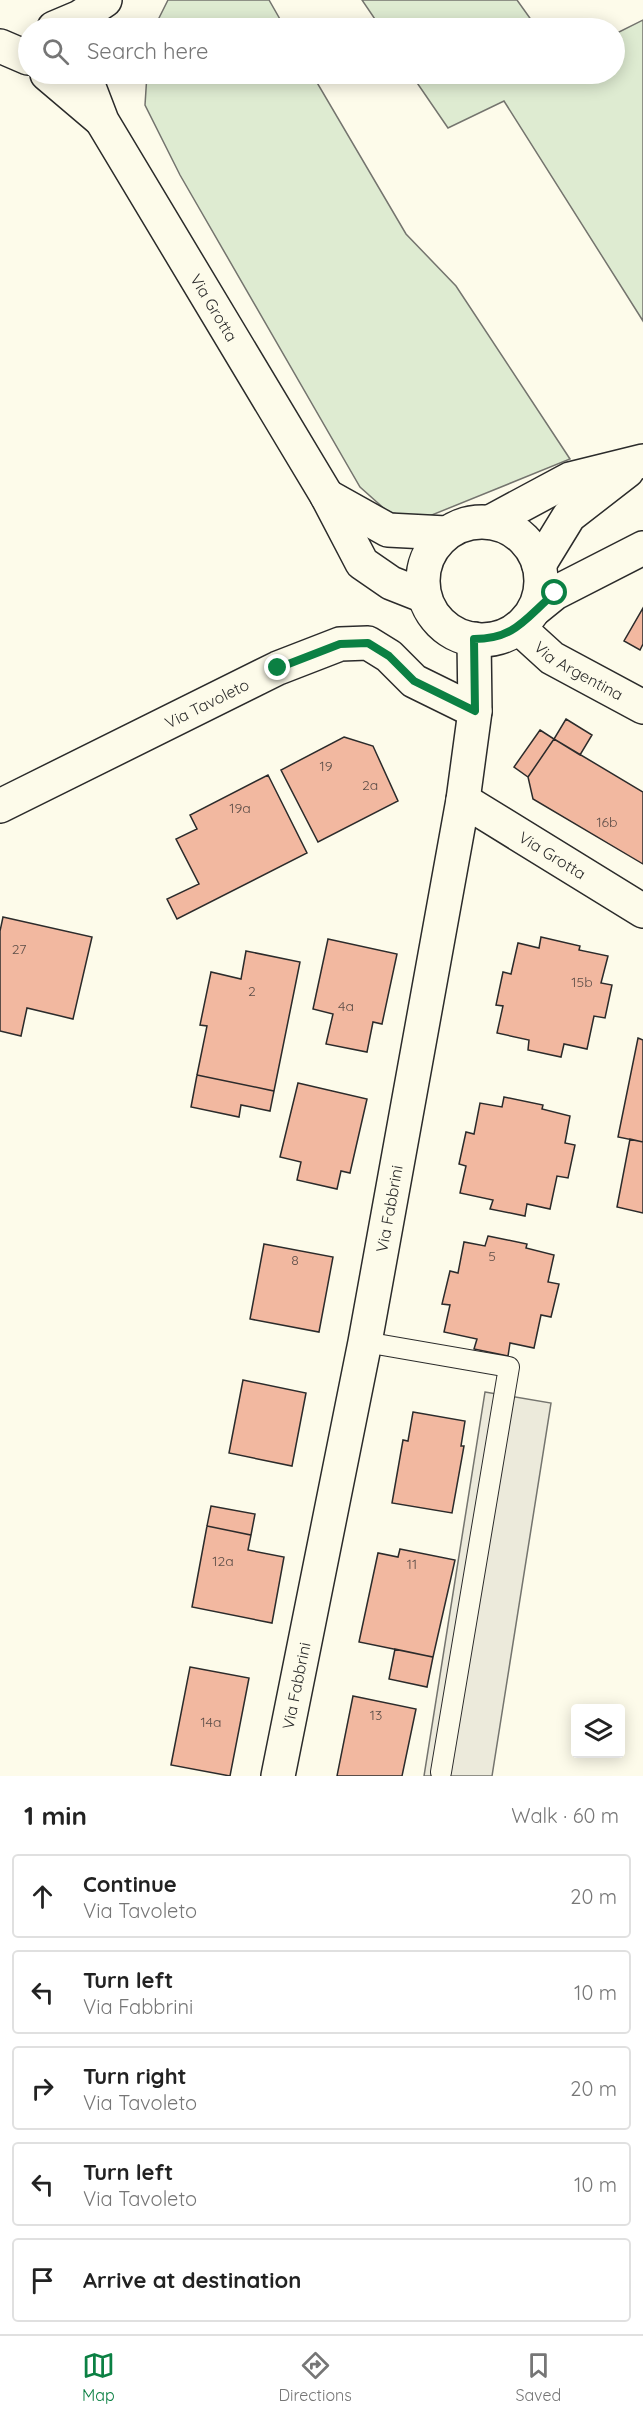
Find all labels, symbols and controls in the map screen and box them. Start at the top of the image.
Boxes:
search box [18,18,625,84]
icon: search [39,35,72,68]
text: Search here [87,37,208,65]
street label: Via Grotta [186,270,242,345]
route start [541,579,567,605]
street label: Via Argentina [530,637,627,705]
route end [264,654,290,680]
street label: Via Tavoleto [162,674,252,733]
house number: 19 [320,757,333,775]
house number: 2a [362,776,378,794]
house number: 19a [229,799,251,817]
house number: 16b [596,813,618,831]
street label: Via Grotta [515,827,590,883]
house number: 27 [12,940,26,958]
house number: 15b [571,973,593,991]
house number: 2 [248,982,256,1000]
house number: 4a [338,997,354,1015]
street label: Via Fabbrini [371,1164,407,1254]
house number: 5 [488,1247,496,1265]
house number: 8 [291,1251,299,1269]
house number: 12a [212,1552,234,1570]
house number: 11 [407,1555,417,1573]
street label: Via Fabbrini [278,1641,315,1731]
map controls [571,1704,625,1758]
button: layers [571,1704,625,1758]
house number: 13 [370,1706,382,1724]
house number: 14a [201,1713,221,1731]
text: 1 min [24,1799,87,1832]
text: Walk · 60 m [511,1803,619,1828]
text: Continue [83,1870,177,1898]
icon: ahead [26,1880,59,1913]
text: 20 m [570,1884,617,1909]
text: Via Tavoleto [83,1898,197,1923]
text: Turn left [83,1966,173,1994]
icon: left [26,1976,59,2009]
text: 10 m [574,1980,617,2005]
text: Via Fabbrini [83,1994,193,2019]
text: Turn right [83,2062,187,2090]
icon: right [26,2072,59,2105]
text: 20 m [570,2076,617,2101]
text: Via Tavoleto [83,2090,197,2115]
text: Turn left [83,2158,173,2186]
icon: left [26,2168,59,2201]
text: 10 m [574,2172,617,2197]
text: Via Tavoleto [83,2186,197,2211]
icon: arrive [26,2264,59,2297]
text: Arrive at destination [83,2266,301,2294]
tab: Map [82,2349,115,2405]
tab: Directions [279,2349,352,2405]
tab: Saved [516,2349,561,2405]

